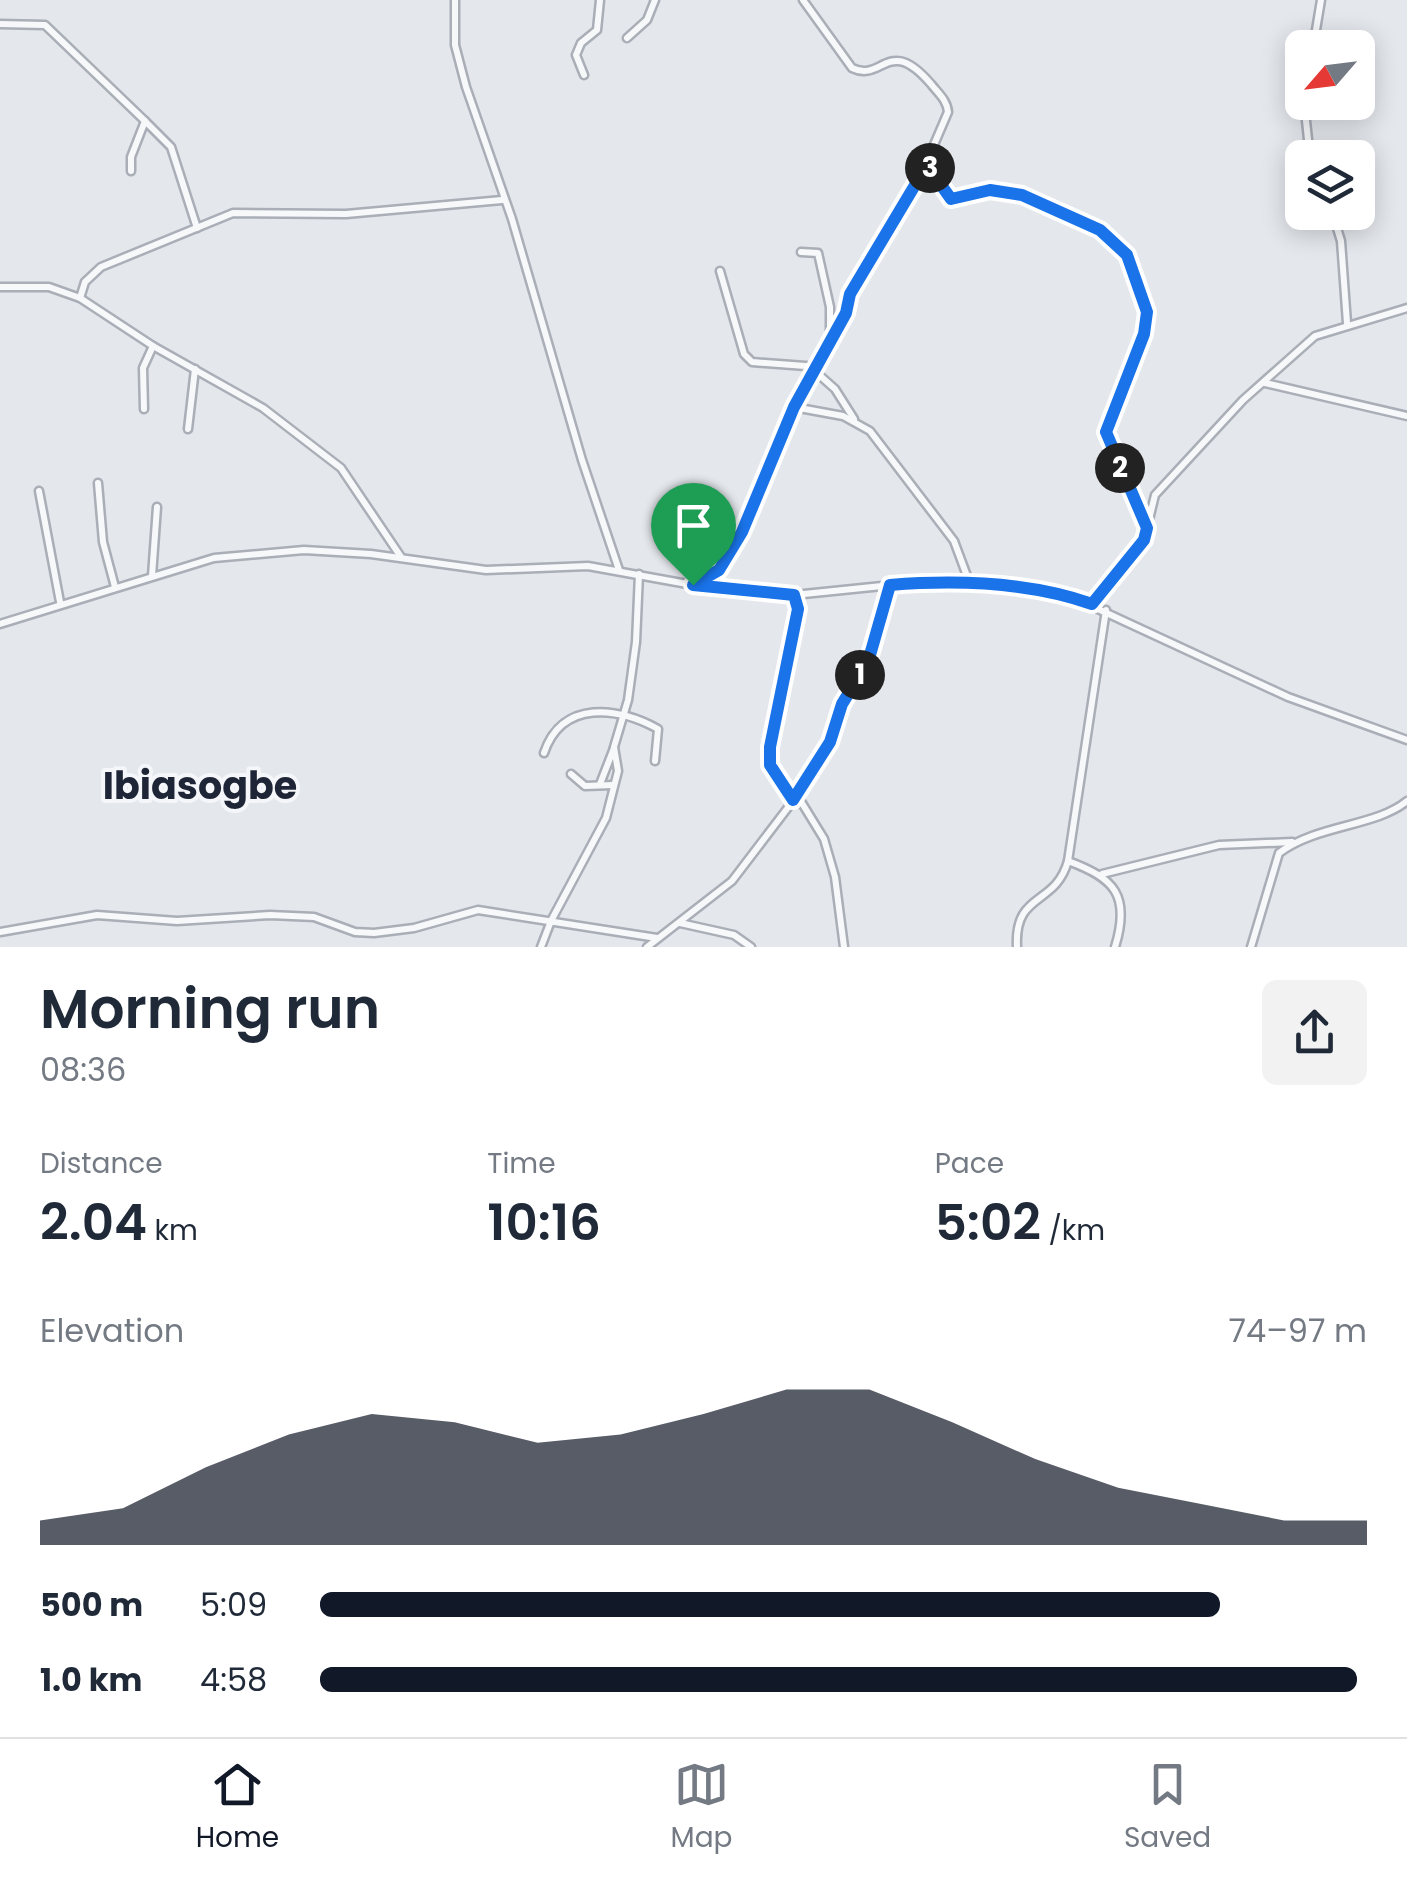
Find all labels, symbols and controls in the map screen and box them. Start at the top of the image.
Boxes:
north arrow [1285,30,1375,120]
map controls [1285,30,1375,230]
button: layers [1285,140,1375,230]
pin: 3 [905,143,955,193]
text: 3 [922,148,938,187]
pin: 2 [1095,443,1145,493]
text: 2 [1112,448,1128,487]
pin [651,483,736,586]
icon: arrive [666,498,721,553]
pin: 1 [835,650,885,700]
text: 1 [855,655,865,694]
district label: Ibiasogbe [103,759,297,812]
text: Morning run [40,970,380,1047]
button: share [1262,980,1367,1085]
text: 08:36 [40,1047,126,1092]
text: Distance [40,1144,163,1183]
text: Time [487,1144,556,1183]
text: Pace [935,1144,1004,1183]
text: 2.04 [40,1187,147,1258]
text: 10:16 [487,1187,601,1258]
text: 5:02 [935,1187,1041,1258]
text: km [147,1211,198,1250]
text: /km [1041,1211,1105,1250]
text: Elevation [40,1308,184,1353]
text: 74–97 m [1229,1308,1367,1353]
text: 500 m [40,1582,143,1627]
text: 5:09 [200,1582,267,1627]
text: 1.0 km [40,1657,142,1702]
text: 4:58 [200,1657,267,1702]
tab: Home [196,1757,279,1859]
tab: Map [671,1757,733,1859]
tab: Saved [1124,1757,1211,1859]

